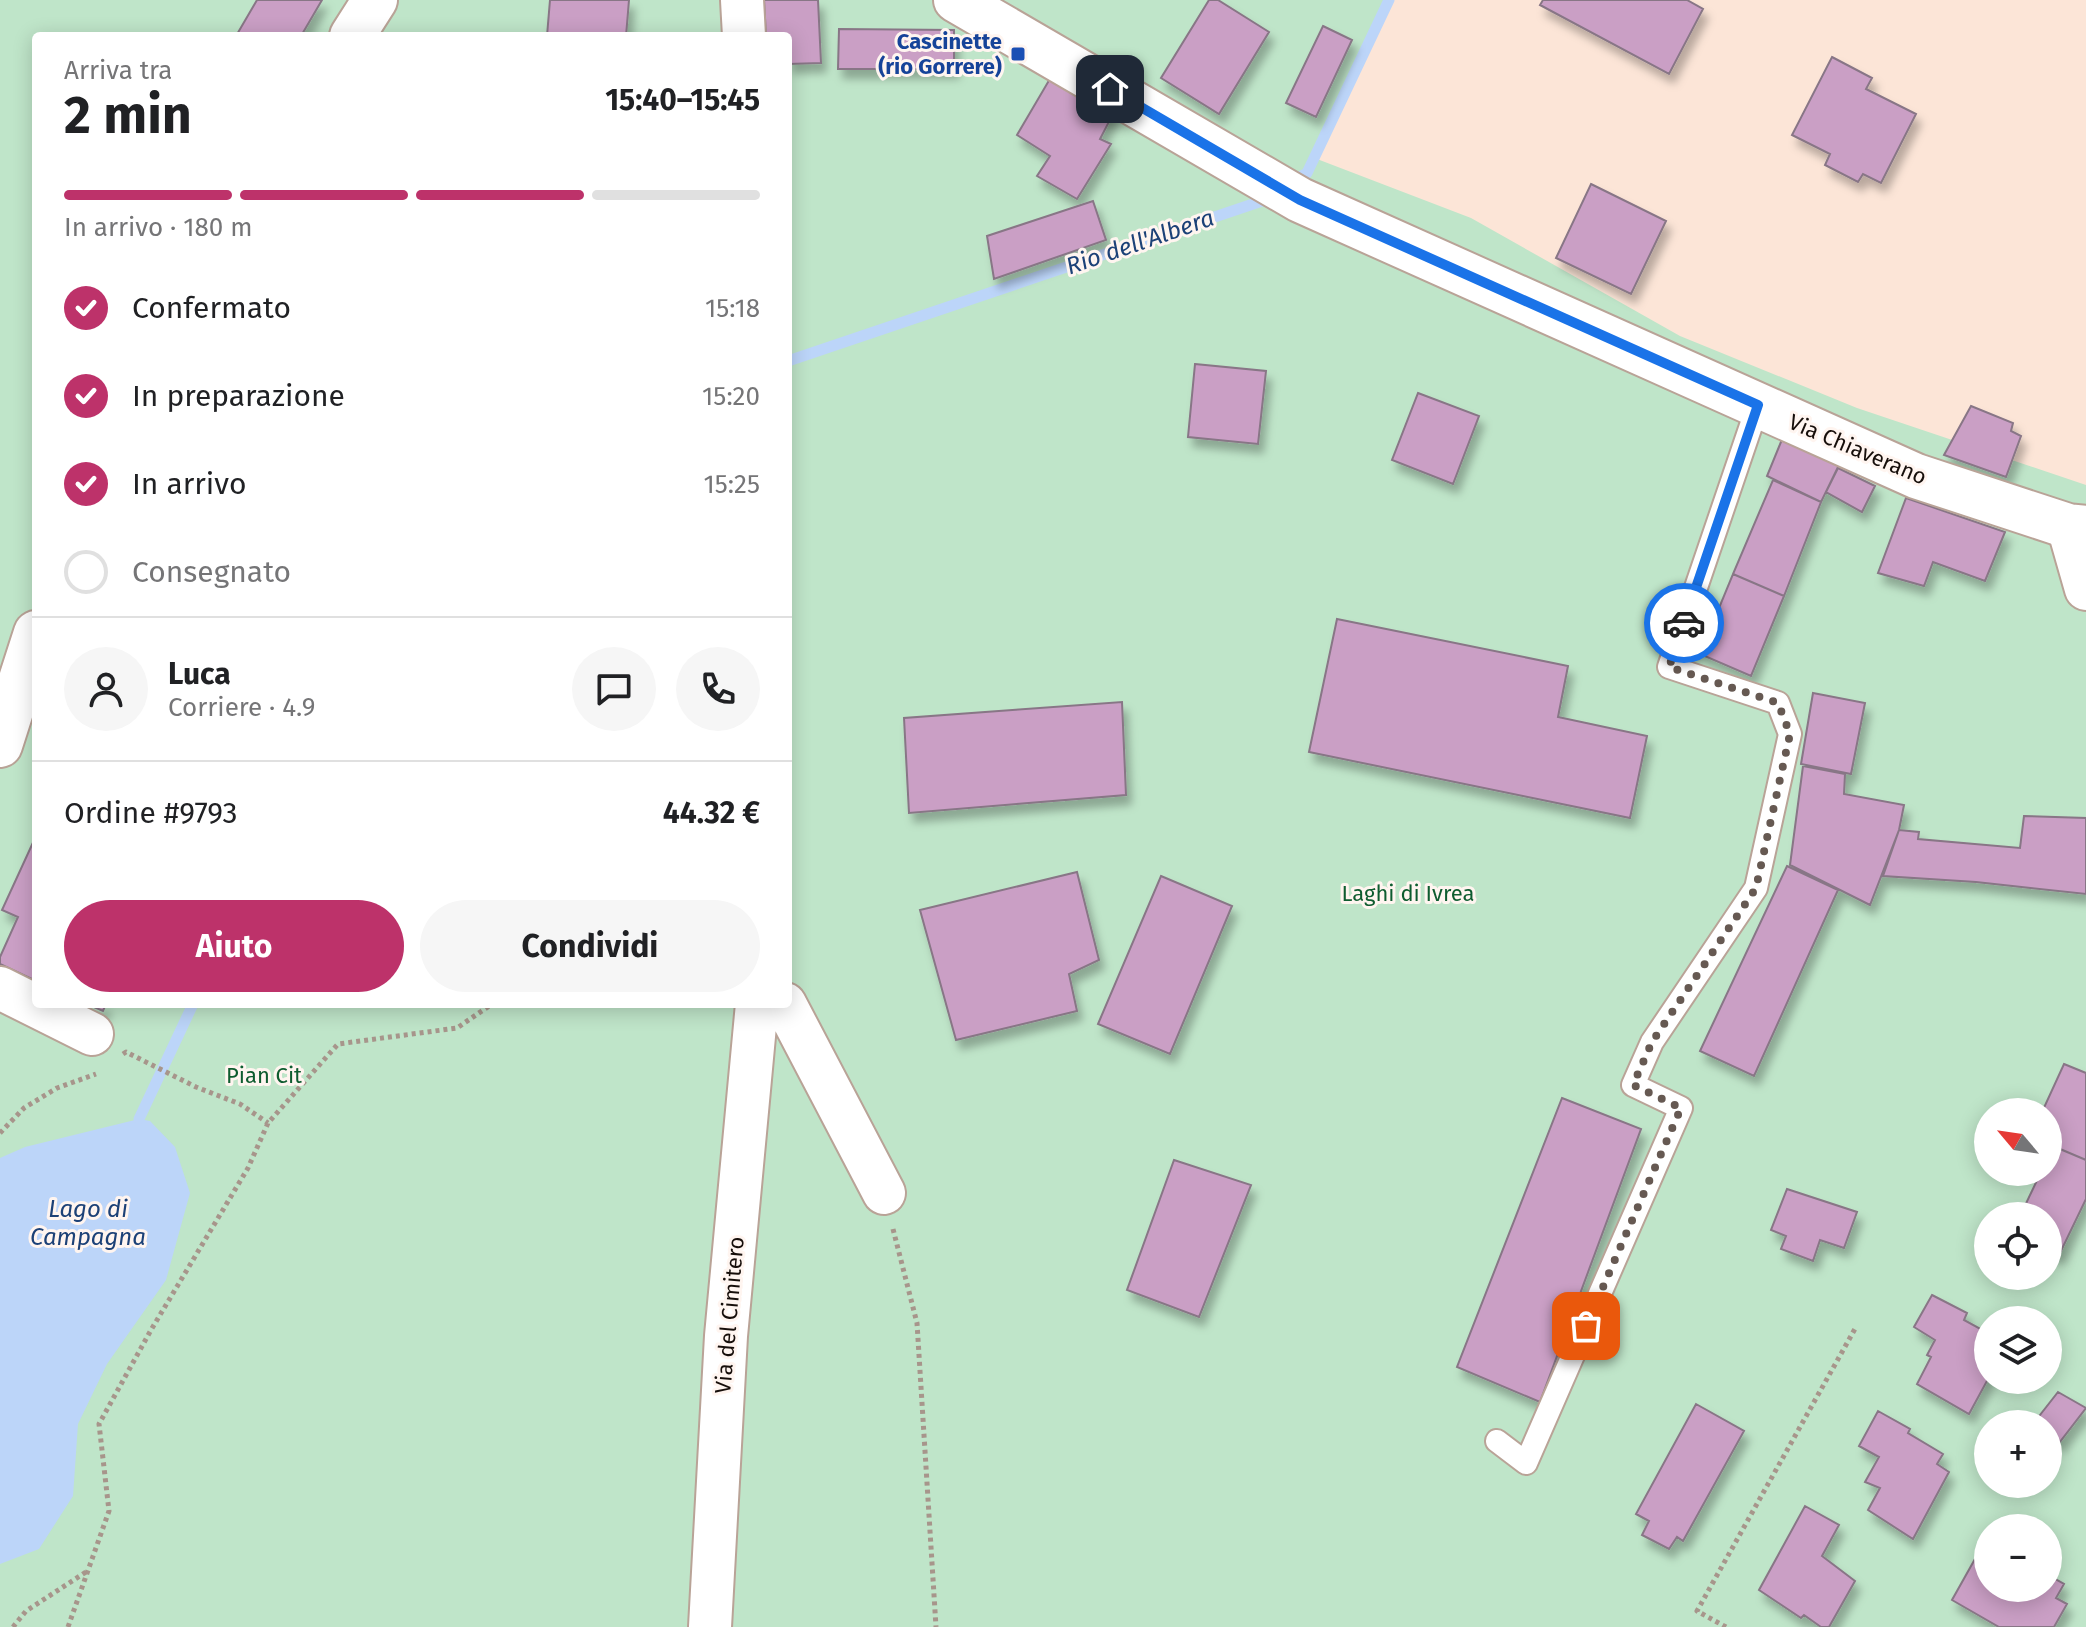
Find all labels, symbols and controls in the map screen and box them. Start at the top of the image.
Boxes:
place label: Cascinette (rio Gorrere) [878,28,1002,80]
marker: Cascinette (rio Gorrere) [1009,45,1027,63]
text: Arriva tra [64,55,172,86]
pin [1076,55,1144,123]
icon: home [1088,67,1132,111]
text: 15:40–15:45 [605,82,760,118]
text: 2 min [64,84,192,147]
water label: Rio dell'Albera [1062,204,1218,280]
text: In arrivo · 180 m [64,212,253,243]
icon: check [64,286,108,330]
text: Confermato [132,290,291,326]
text: 15:18 [705,293,760,324]
icon: check [64,374,108,418]
text: In preparazione [132,378,345,414]
text: 15:20 [702,381,760,412]
street label: Via Chiaverano [1785,408,1931,491]
icon: check [64,462,108,506]
text: In arrivo [132,466,246,502]
text: 15:25 [704,469,760,500]
text: Consegnato [132,554,291,590]
courier [1644,583,1724,663]
icon: car [1662,601,1706,645]
button: person [64,647,148,731]
button: chat [572,647,656,731]
button: phone [676,647,760,731]
text: Luca [168,656,231,692]
text: Corriere · 4.9 [168,692,315,723]
text: Ordine #9793 [64,795,237,831]
text: 44.32 € [663,795,760,831]
park label: Laghi di Ivrea [1342,880,1474,907]
button: Aiuto [64,900,404,992]
button: Condividi [420,900,760,992]
park label: Pian Cit [226,1062,302,1089]
north arrow [1974,1098,2062,1186]
map controls [1974,1098,2062,1602]
water label: Lago di Campagna [30,1195,146,1251]
button: locate [1974,1202,2062,1290]
street label: Via del Cimitero [709,1235,750,1395]
pin [1552,1292,1620,1360]
icon: bag [1564,1304,1608,1348]
button: layers [1974,1306,2062,1394]
button: + [1974,1410,2062,1498]
button: − [1974,1514,2062,1602]

